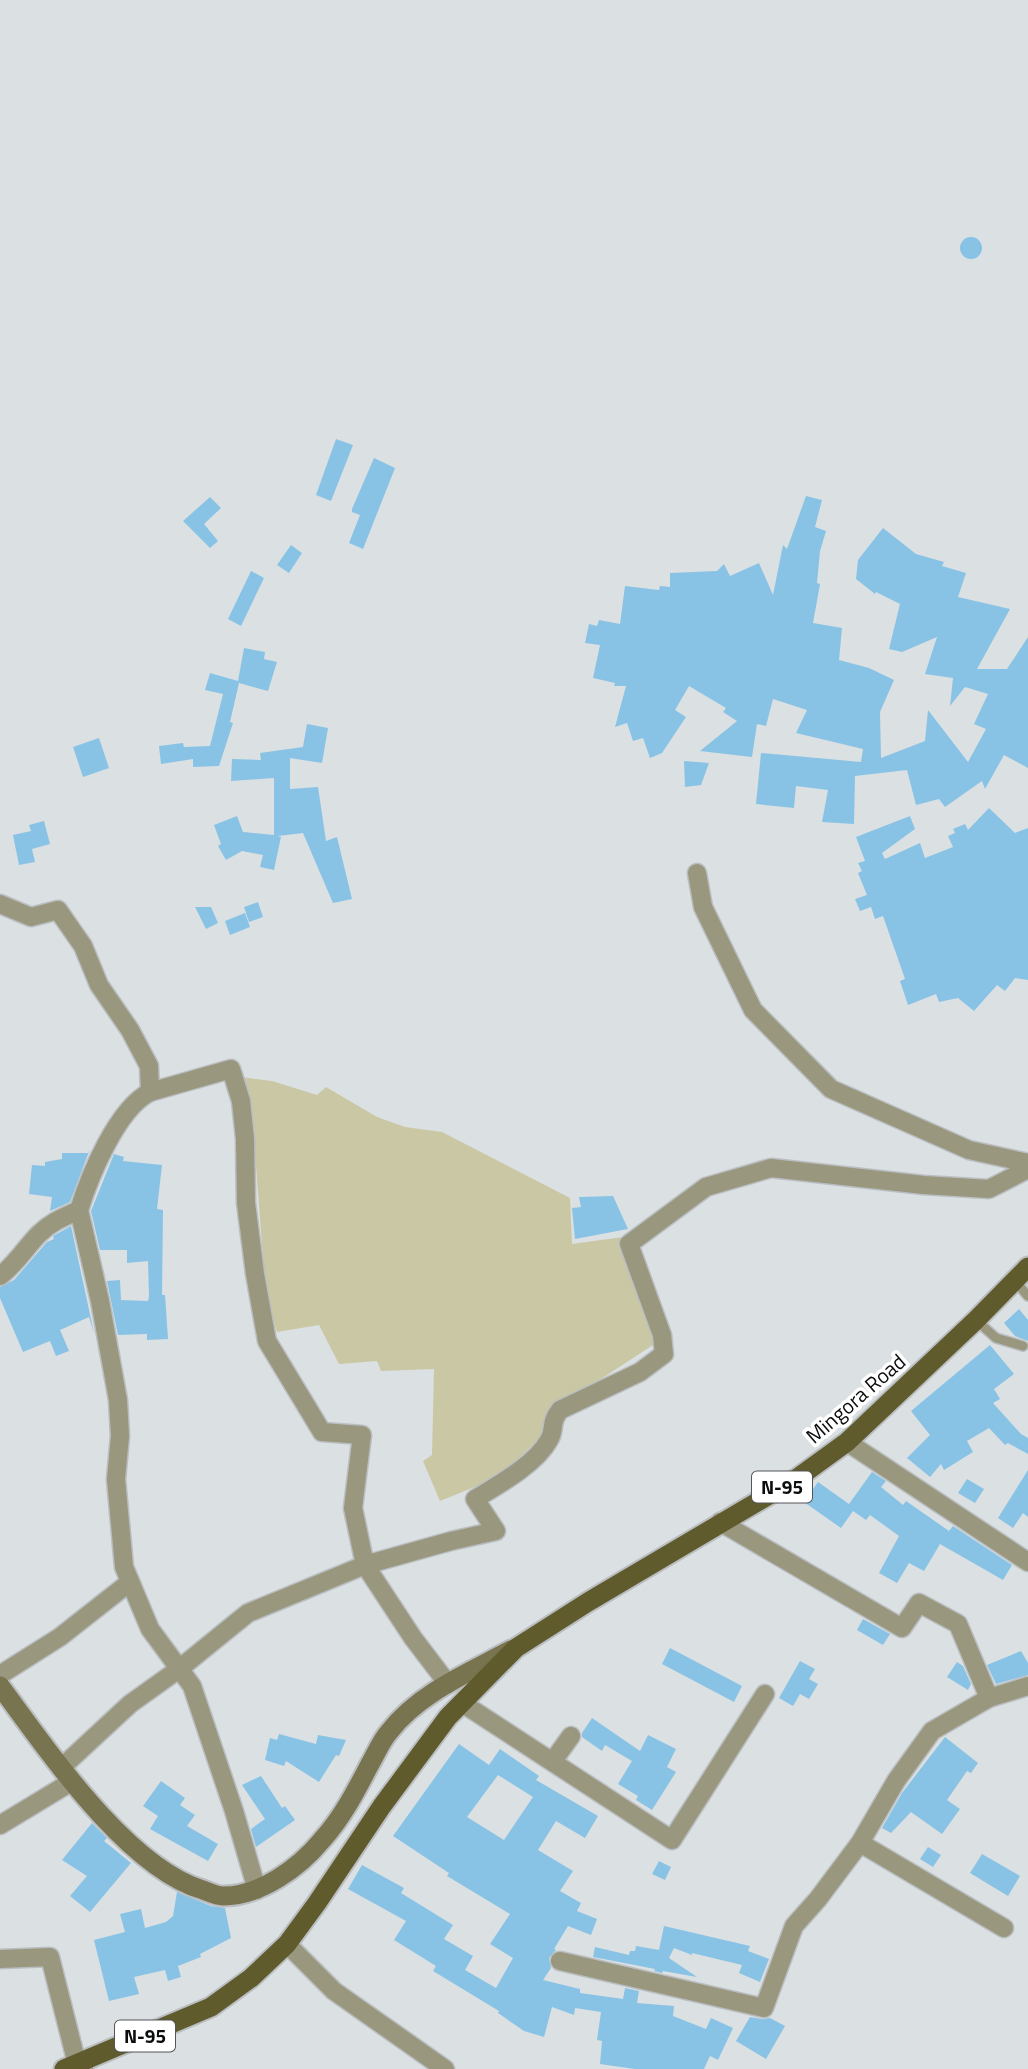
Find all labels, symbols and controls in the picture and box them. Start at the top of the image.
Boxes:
street label: Mingora Road [798,1346,912,1451]
road number: N-95 [752,1471,812,1502]
road number: N-95 [115,2020,175,2052]

